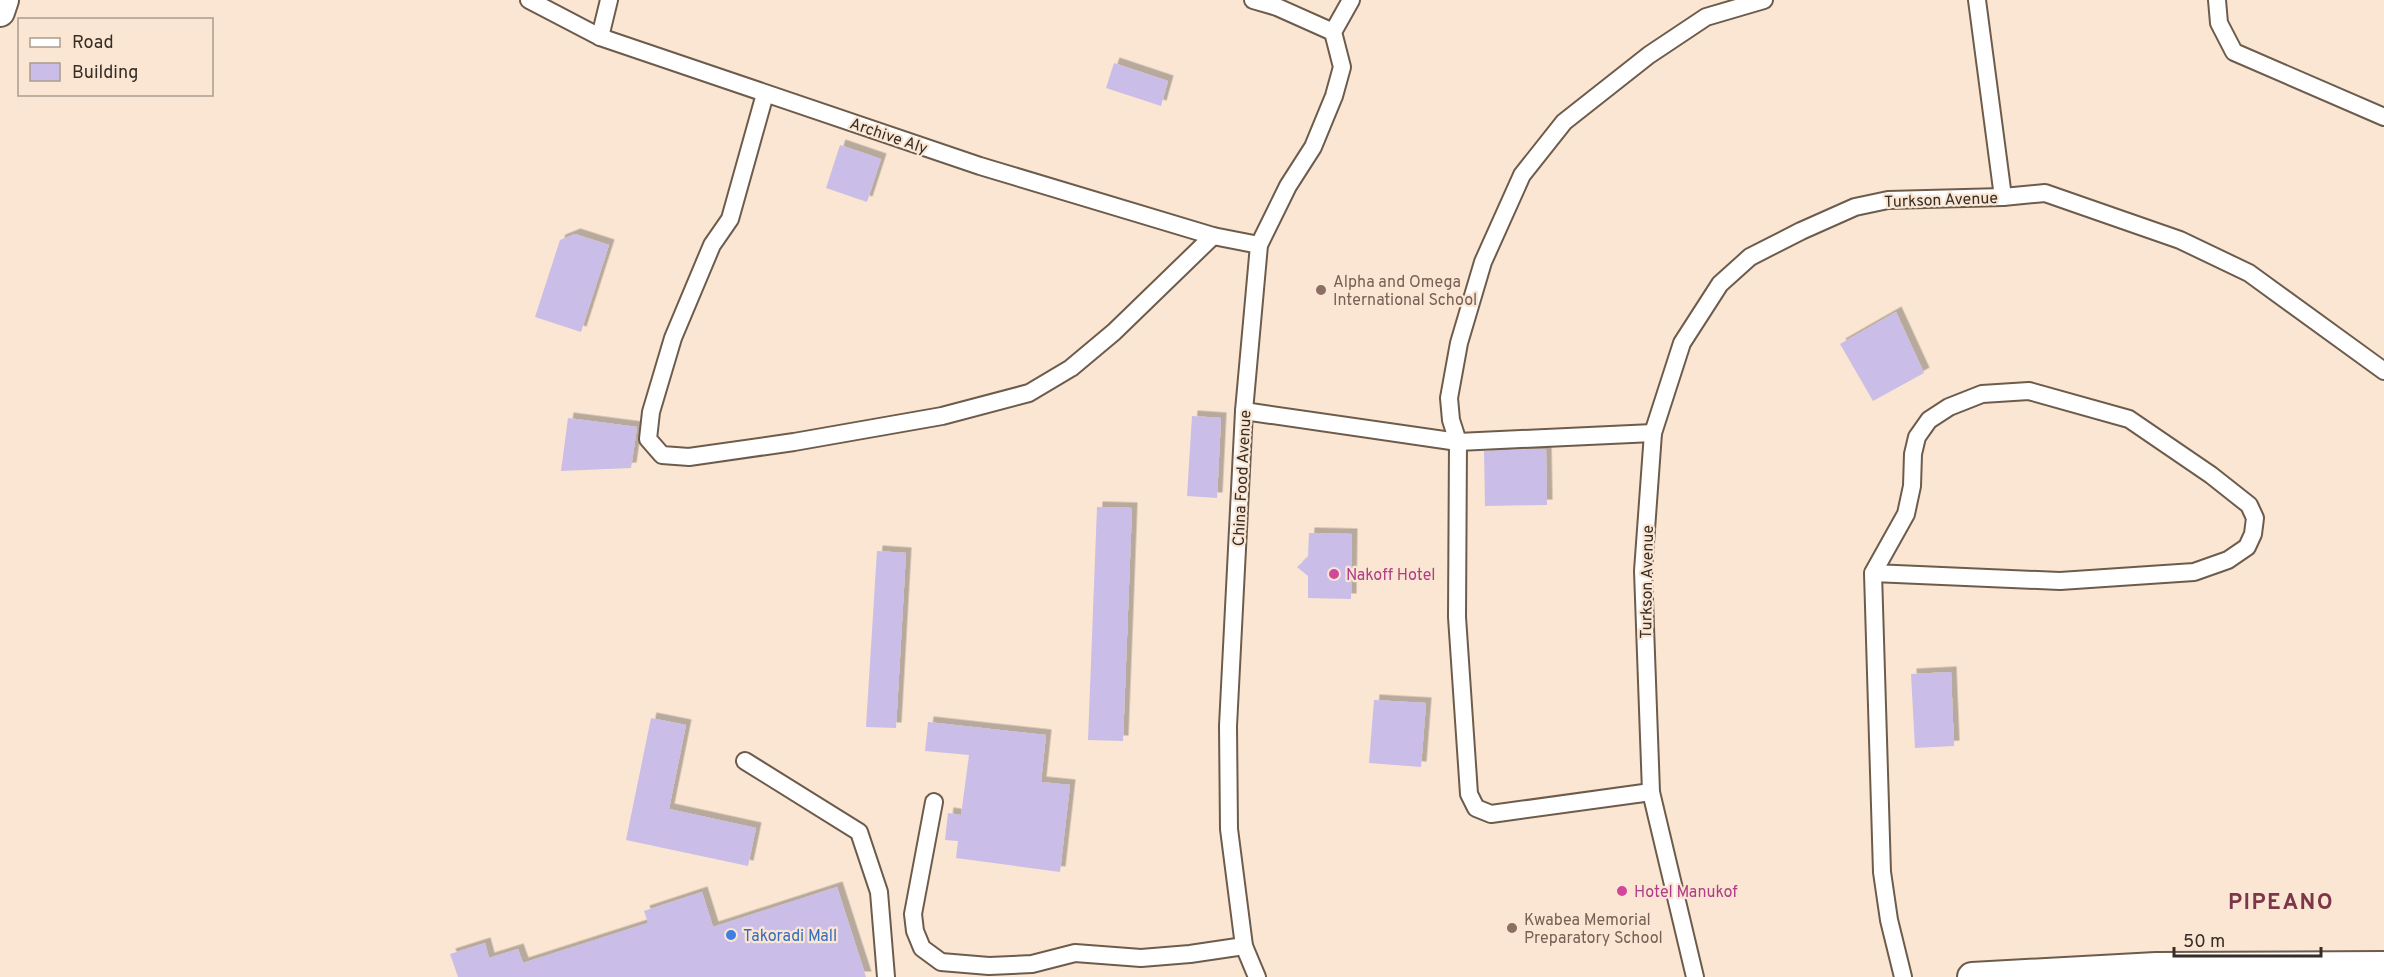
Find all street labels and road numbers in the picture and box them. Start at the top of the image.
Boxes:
street label: Archive Aly [847,114,930,160]
street label: Turkson Avenue [1884,189,1998,213]
street label: China Food Avenue [1229,409,1257,547]
street label: Turkson Avenue [1637,525,1659,639]

